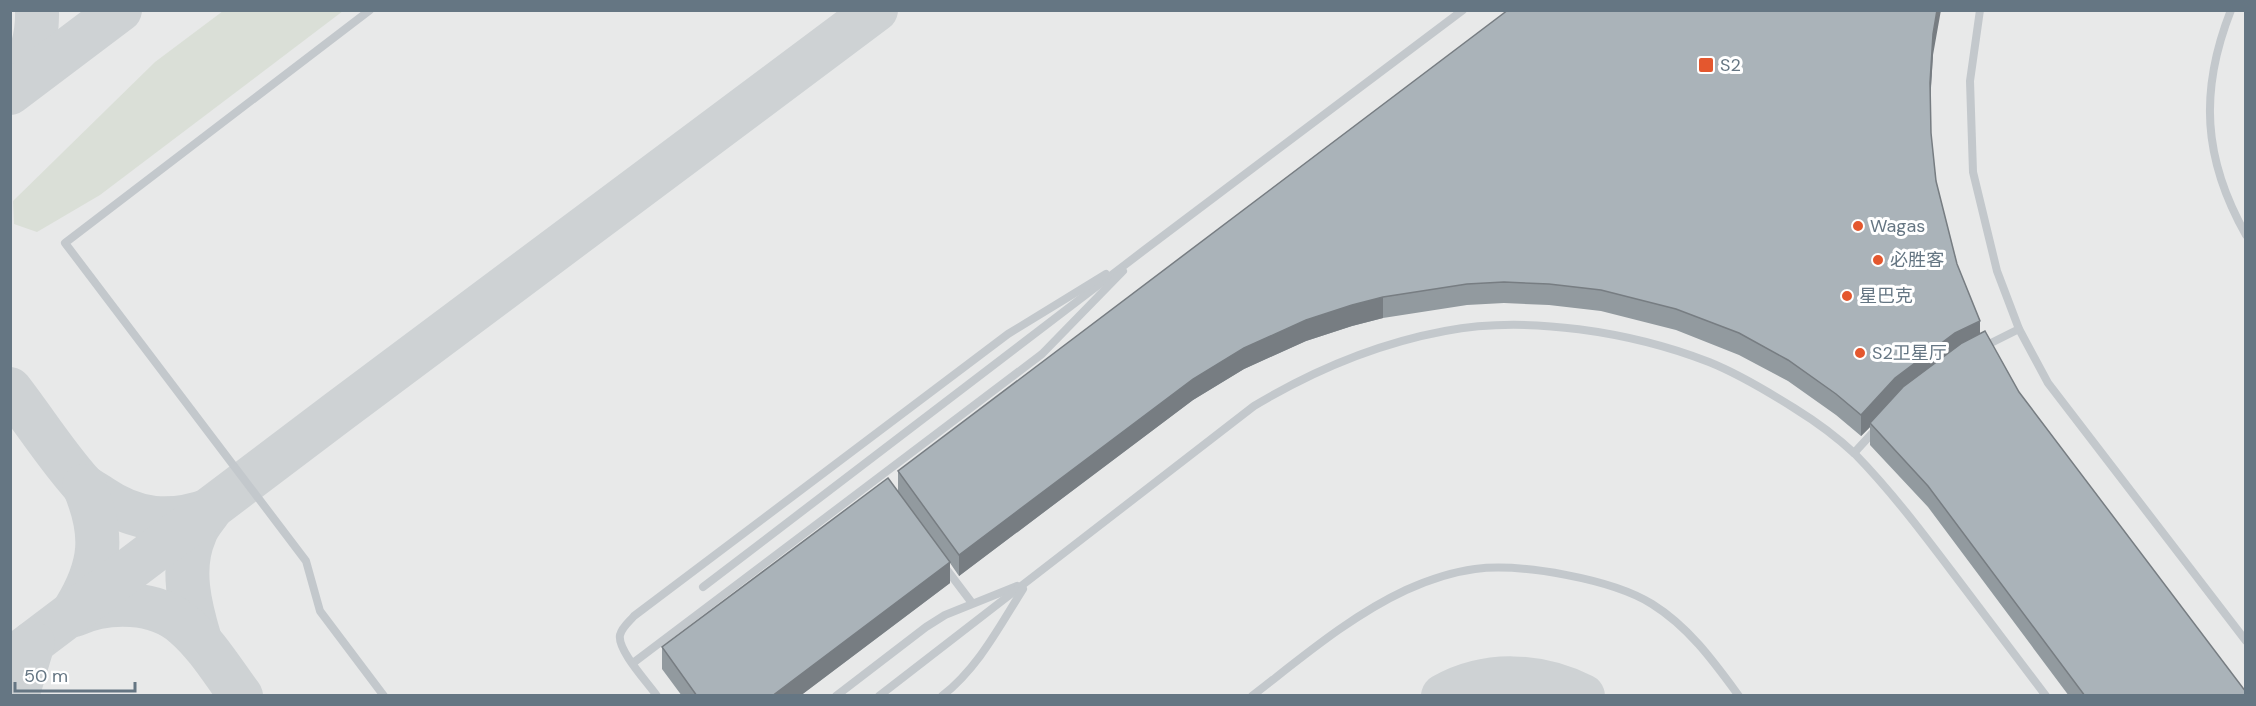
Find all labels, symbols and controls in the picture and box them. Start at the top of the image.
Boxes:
place label: S2 [1720,53,1741,77]
marker: S2 [1697,56,1715,74]
place label: Wagas [1870,214,1925,238]
marker: Wagas [1851,219,1865,233]
place label: 必胜客 [1890,248,1944,272]
marker: 必胜客 [1871,253,1885,267]
place label: 星巴克 [1859,284,1913,308]
marker: 星巴克 [1840,289,1854,303]
place label: S2卫星厅 [1872,341,1947,365]
marker: S2卫星厅 [1853,346,1867,360]
scale bar [15,655,135,693]
text: 50 m [24,664,68,688]

